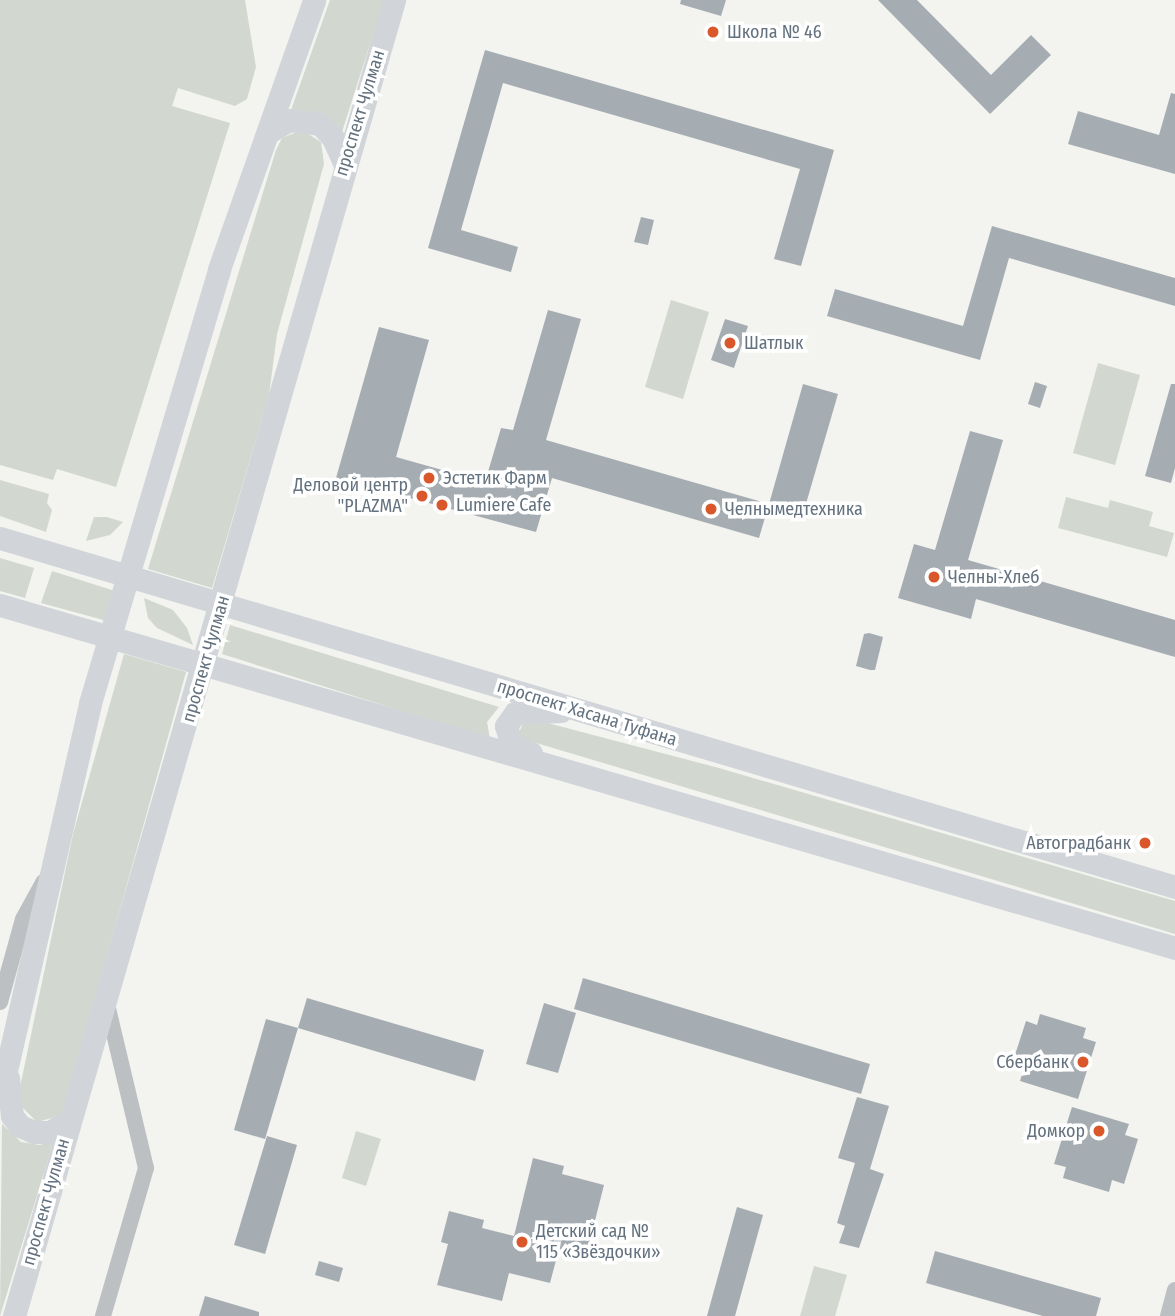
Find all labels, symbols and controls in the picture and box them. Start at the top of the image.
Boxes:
place label: Школа № 46 [727,21,822,43]
marker: Школа № 46 [705,24,721,40]
street label: проспект Чулман [331,47,389,179]
place label: Шатлык [744,332,803,354]
marker: Шатлык [722,335,738,351]
place label: Эстетик Фарм [443,467,547,489]
marker: Эстетик Фарм [421,470,437,486]
place label: Деловой центр "PLAZMA" [294,475,408,518]
marker: Деловой центр "PLAZMA" [414,488,430,504]
place label: Lumiere Cafe [456,494,551,516]
marker: Lumiere Cafe [434,497,450,513]
place label: Челнымедтехника [725,498,863,520]
marker: Челнымедтехника [703,501,719,517]
place label: Челны-Хлеб [948,566,1040,588]
marker: Челны-Хлеб [926,569,942,585]
street label: проспект Чулман [178,593,234,725]
street label: проспект Хасана Туфана [494,675,680,751]
place label: Автоградбанк [1026,832,1131,854]
marker: Автоградбанк [1137,835,1153,851]
place label: Сбербанк [996,1051,1069,1073]
marker: Сбербанк [1075,1054,1091,1070]
place label: Домкор [1027,1120,1085,1142]
marker: Домкор [1091,1123,1107,1139]
street label: проспект Чулман [18,1136,74,1268]
place label: Детский сад № 115 «Звёздочки» [536,1221,661,1264]
marker: Детский сад № 115 «Звёздочки» [514,1234,530,1250]

